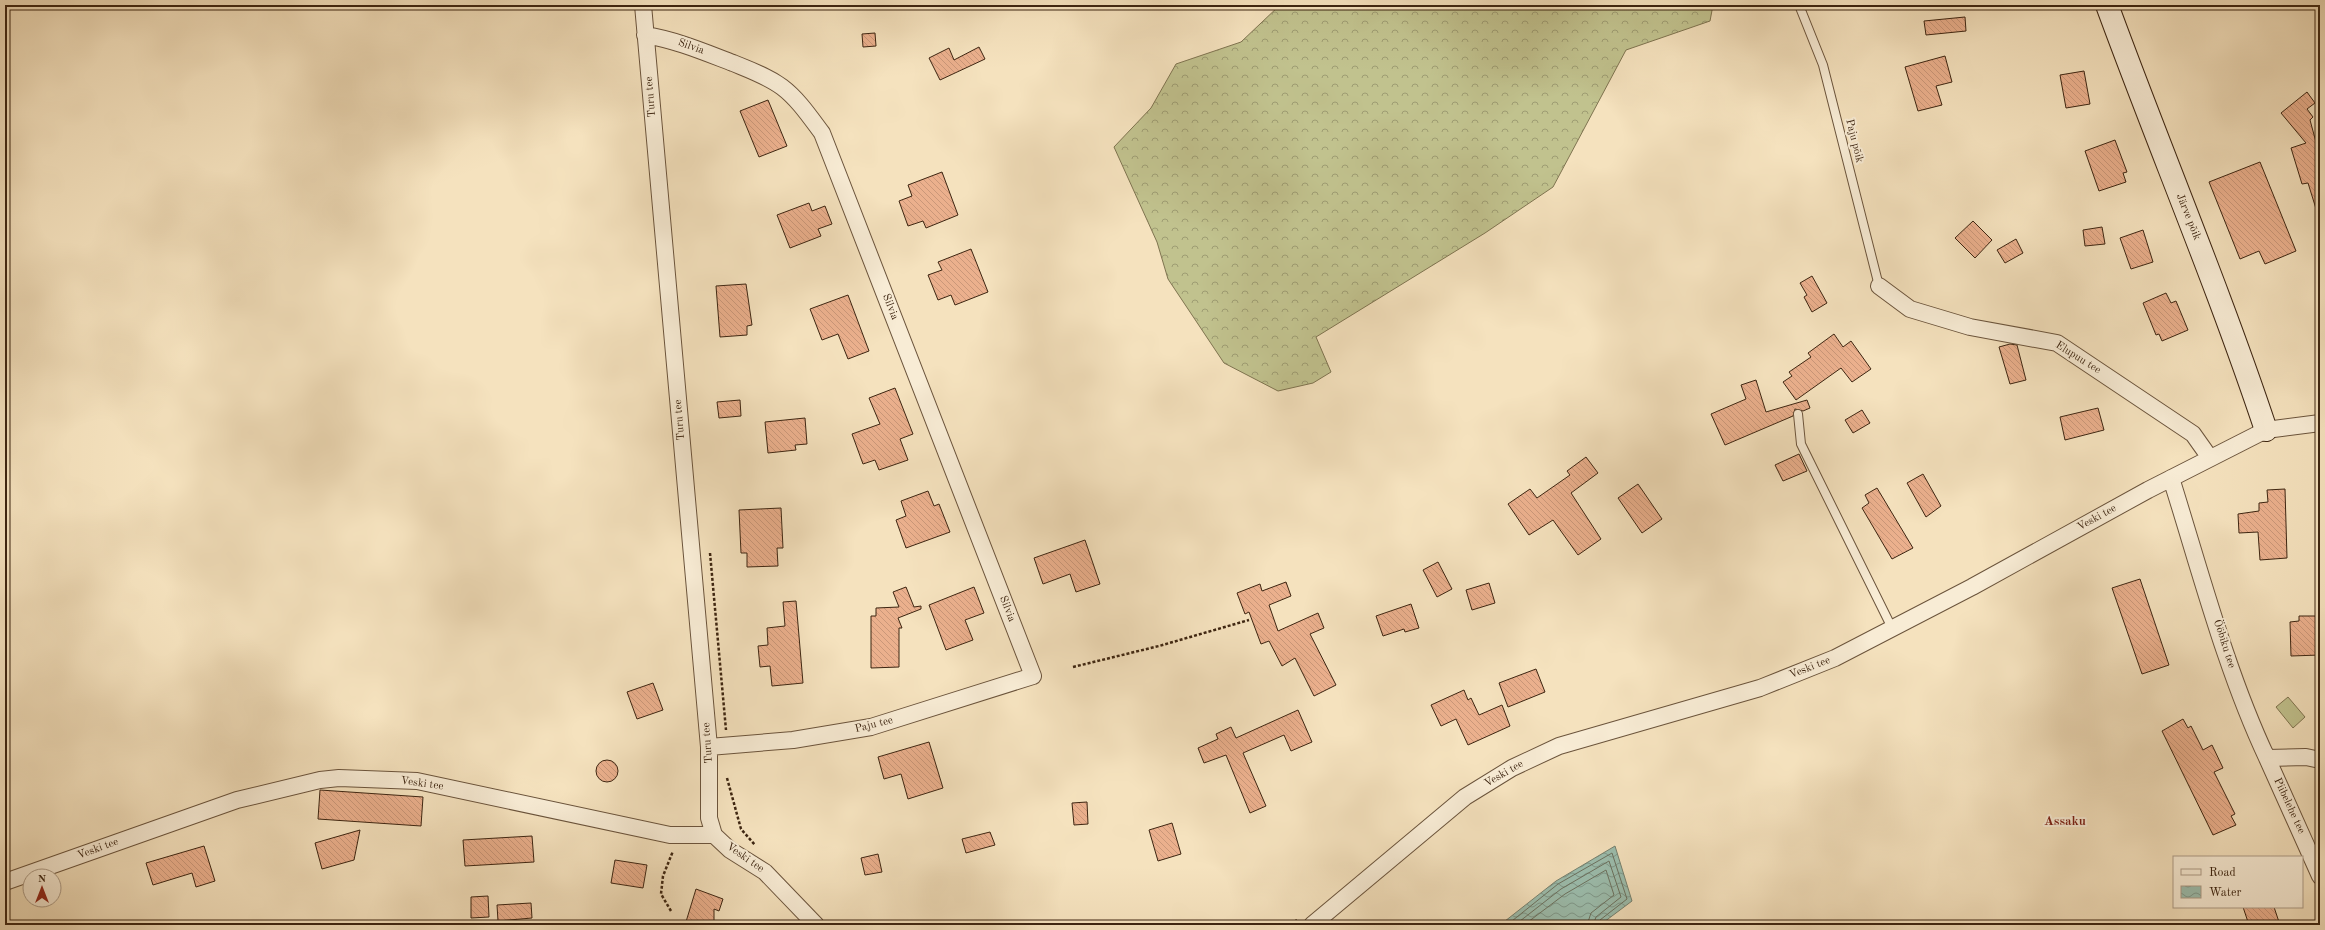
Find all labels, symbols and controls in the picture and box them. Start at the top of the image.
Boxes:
street label: Silvia [676,37,706,57]
street label: Turu tee [644,76,658,118]
street label: Paju põik [1843,118,1865,164]
street label: Järve põik [2174,192,2202,242]
street label: Silvia [880,292,900,322]
street label: Elupuu tee [2053,340,2103,376]
street label: Turu tee [673,399,687,441]
street label: Veski tee [2076,503,2118,533]
street label: Silvia [997,594,1017,624]
street label: Ööbiku tee [2211,618,2239,670]
street label: Veski tee [1788,655,1832,681]
street label: Paju tee [854,715,894,735]
street label: Turu tee [701,722,715,764]
street label: Veski tee [1483,758,1525,790]
street label: Veski tee [400,776,444,792]
street label: Piibelehe tee [2271,776,2307,836]
district label: Assaku [2044,815,2086,828]
street label: Veski tee [76,836,120,862]
street label: Veski tee [724,841,766,875]
legend [2173,856,2303,908]
text: Road [2209,867,2236,879]
north arrow [22,868,62,908]
text: N [38,874,47,885]
text: Water [2209,887,2242,899]

